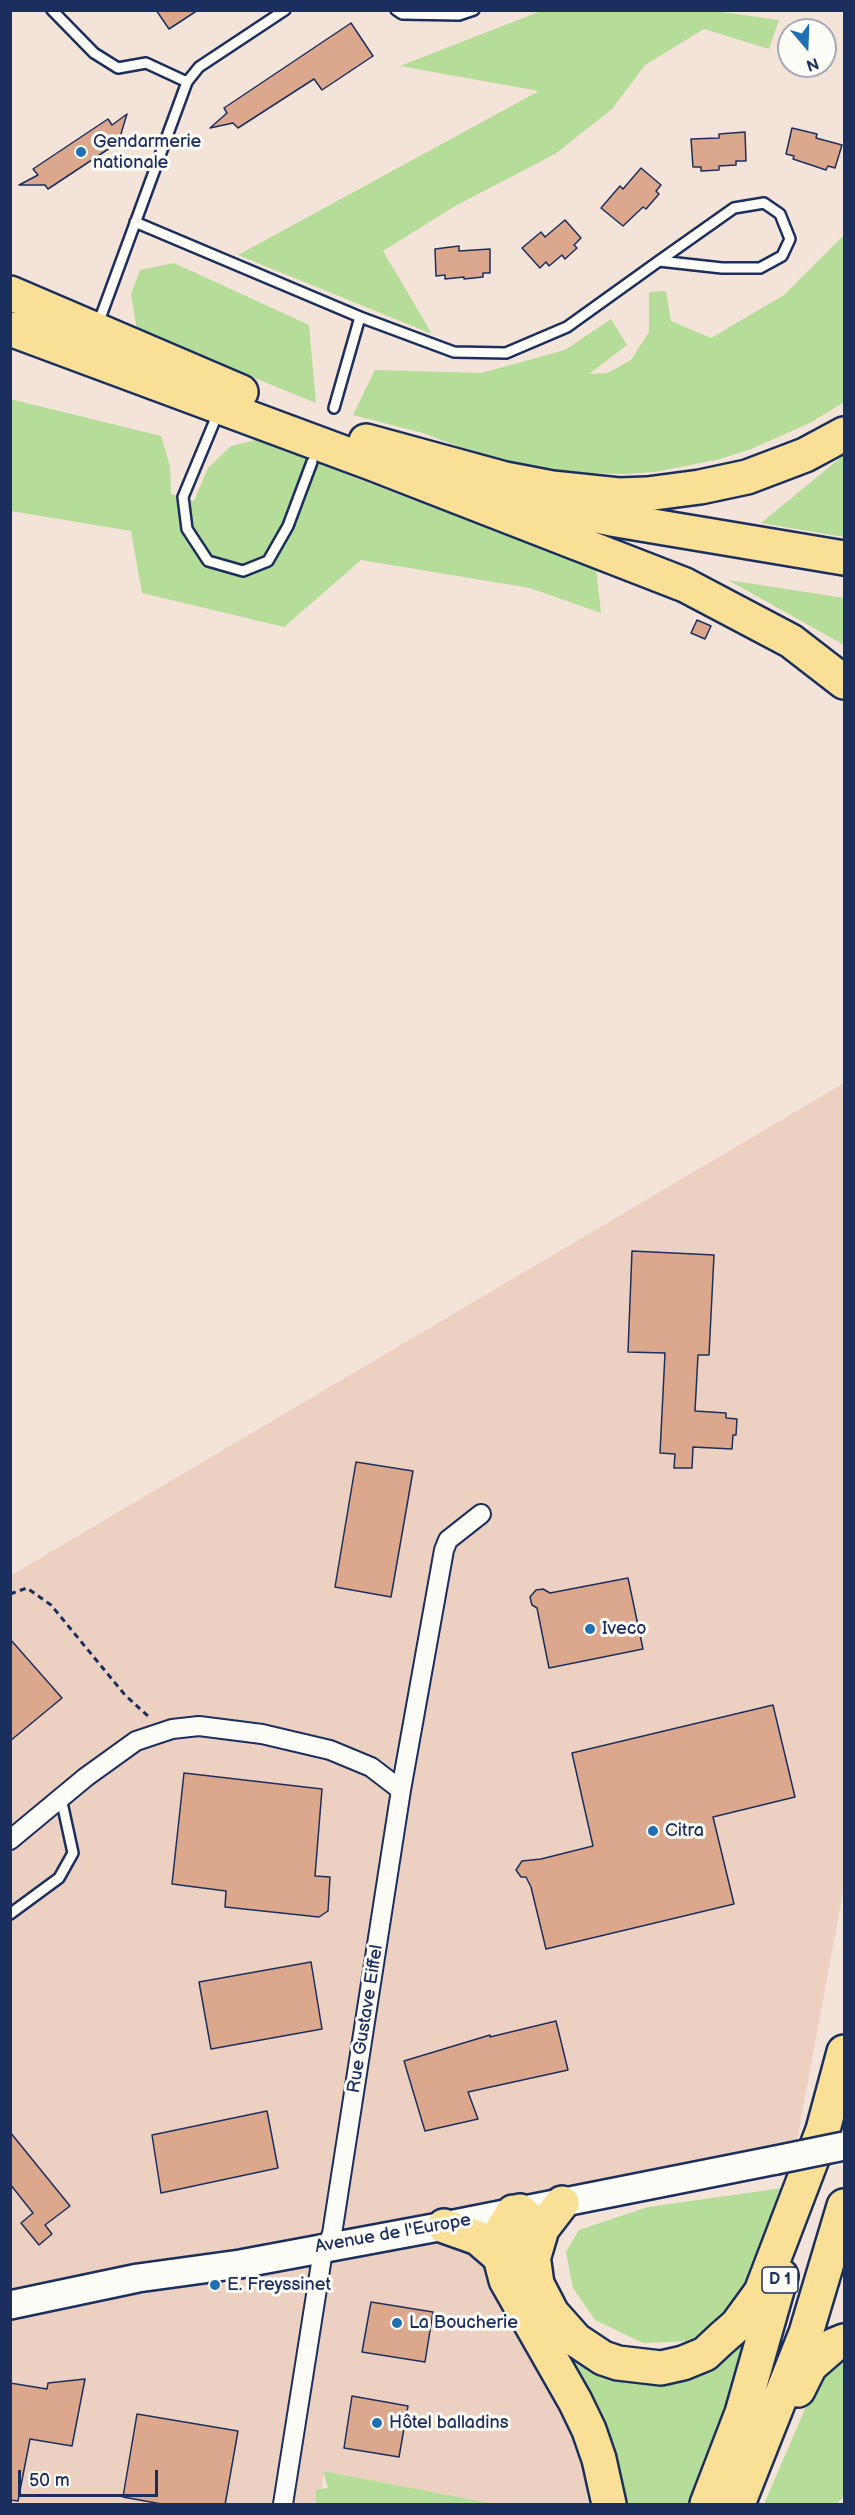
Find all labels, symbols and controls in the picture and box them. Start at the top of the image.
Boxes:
north arrow [777,18,837,78]
text: N [804,53,821,75]
place label: Gendarmerie nationale [93,131,201,174]
marker: Gendarmerie nationale [74,145,88,159]
place label: Iveco [602,1618,646,1640]
marker: Iveco [583,1622,597,1636]
place label: Citra [665,1820,704,1842]
marker: Citra [646,1824,660,1838]
street label: Rue Gustave Eiffel [344,1943,388,2095]
street label: Avenue de l'Europe [313,2210,473,2258]
road number: D 1 [762,2267,798,2293]
place label: E. Freyssinet [227,2274,331,2296]
marker: E. Freyssinet [208,2278,222,2292]
place label: La Boucherie [409,2312,518,2334]
marker: La Boucherie [390,2316,404,2330]
place label: Hôtel balladins [389,2412,509,2434]
marker: Hôtel balladins [370,2416,384,2430]
scale bar [21,2458,160,2496]
text: 50 m [29,2470,70,2491]

